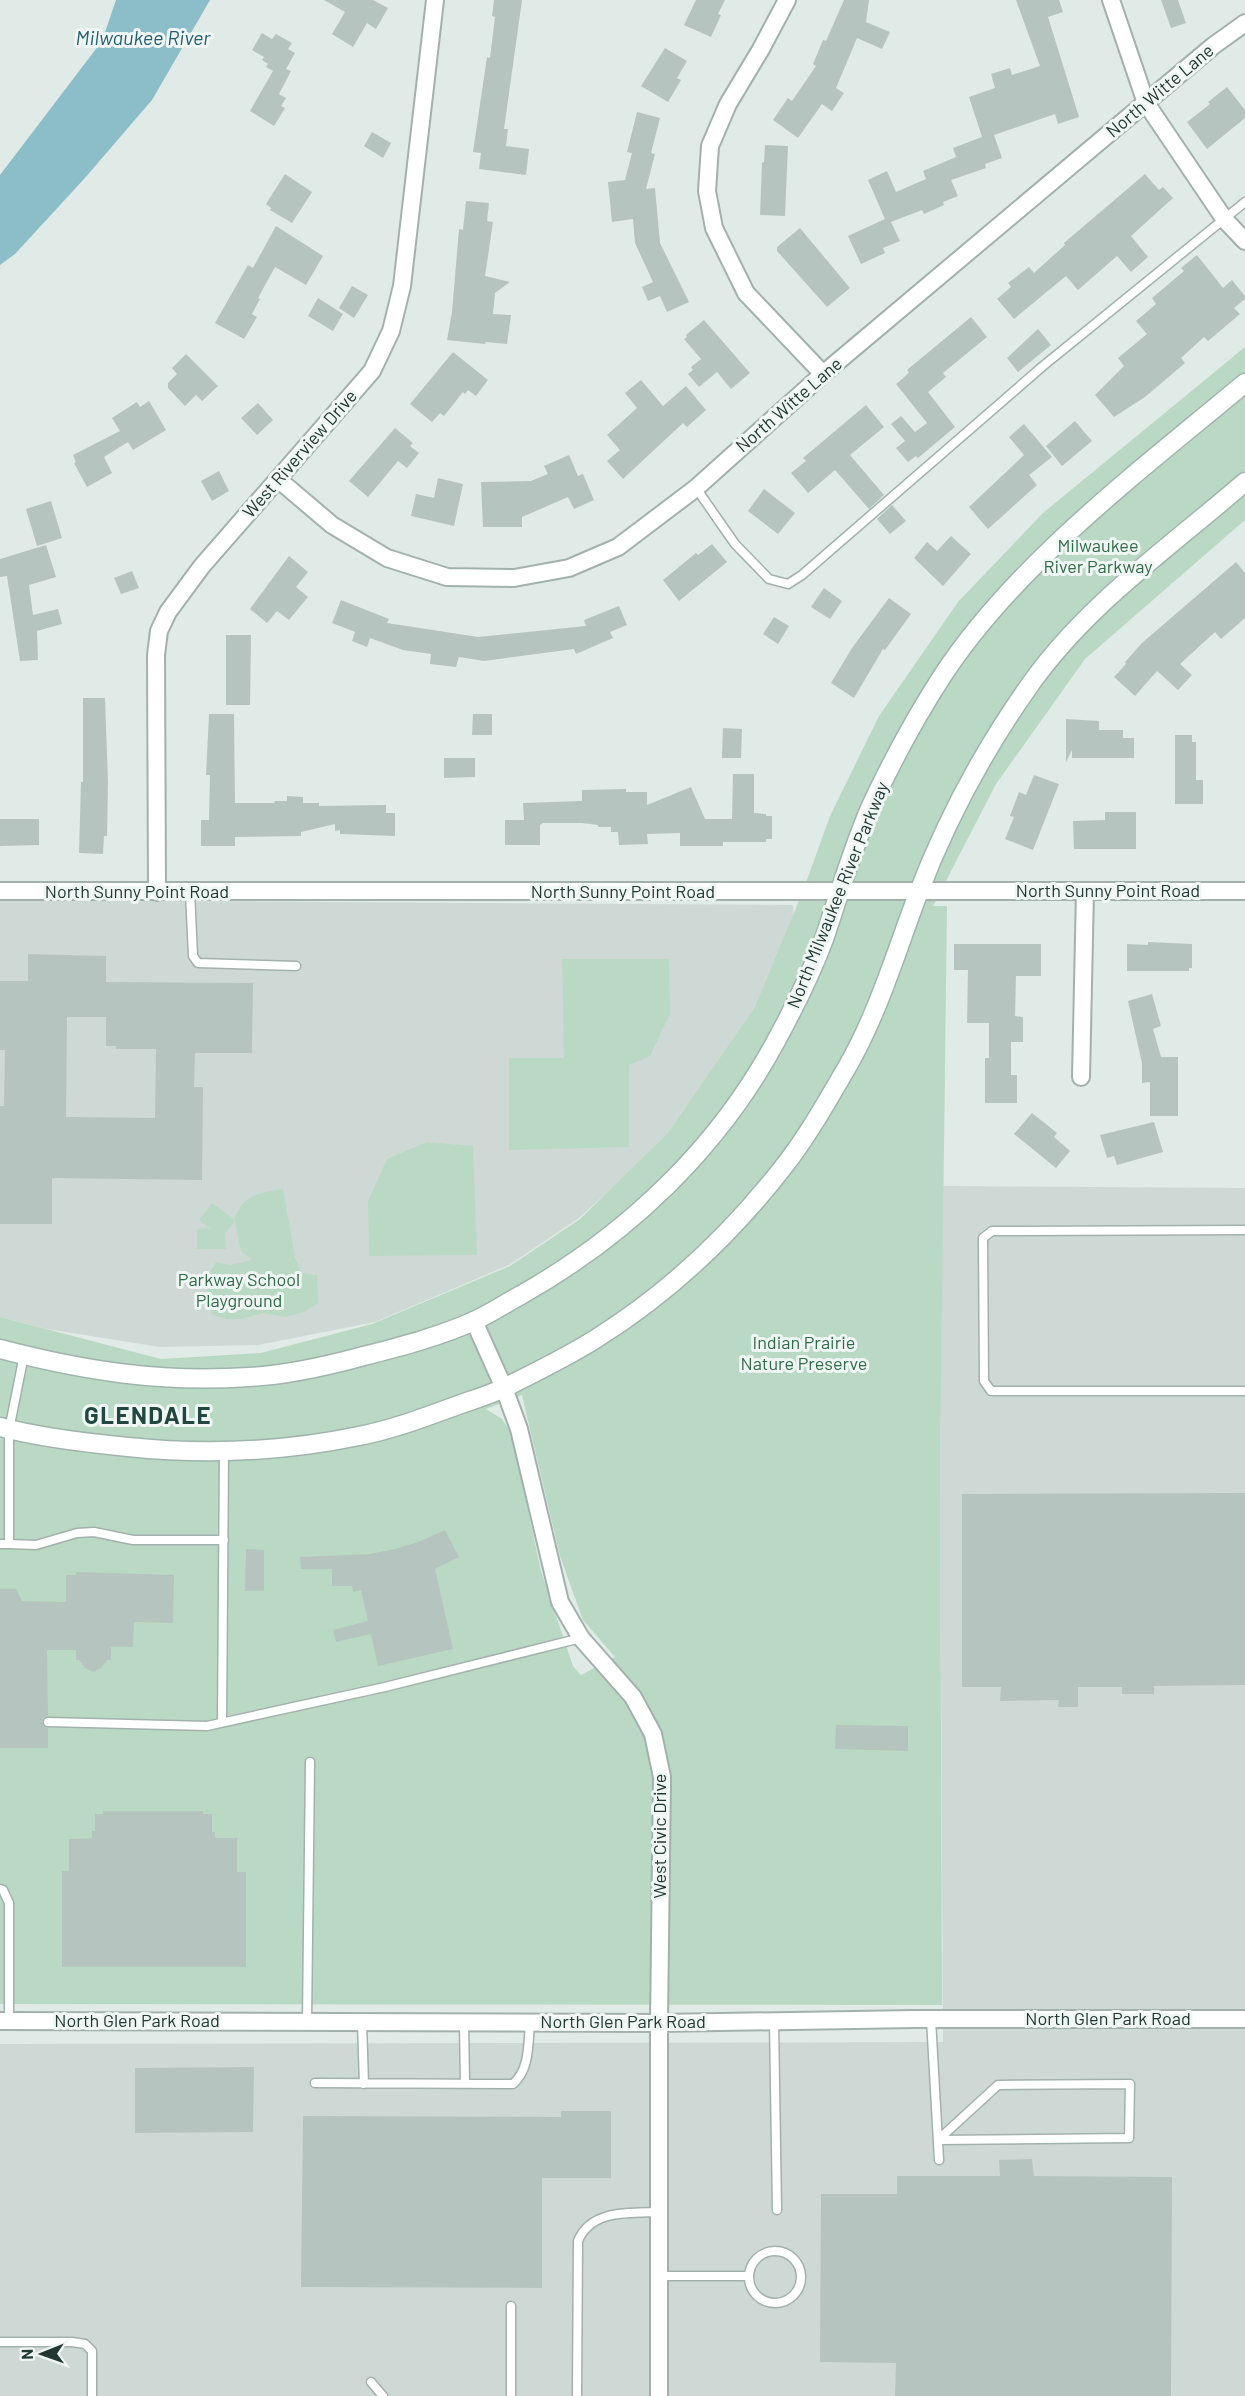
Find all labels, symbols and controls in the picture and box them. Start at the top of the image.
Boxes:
water label: Milwaukee River [76,25,211,49]
street label: North Witte Lane [1101,39,1218,142]
street label: North Witte Lane [731,352,846,456]
street label: West Riverview Drive [238,385,361,522]
park label: Milwaukee River Parkway [1043,534,1153,577]
street label: North Milwaukee River Parkway [781,778,893,1011]
street label: North Sunny Point Road [1016,879,1200,901]
street label: North Sunny Point Road [45,880,229,902]
street label: North Sunny Point Road [531,880,715,902]
park label: Parkway School Playground [178,1268,300,1311]
park label: Indian Prairie Nature Preserve [741,1331,867,1374]
district label: GLENDALE [84,1400,212,1429]
street label: West Civic Drive [648,1774,670,1898]
street label: North Glen Park Road [1025,2007,1191,2029]
street label: North Glen Park Road [54,2009,220,2031]
street label: North Glen Park Road [540,2010,706,2032]
north arrow [12,2324,72,2384]
text: N [17,2349,36,2360]

